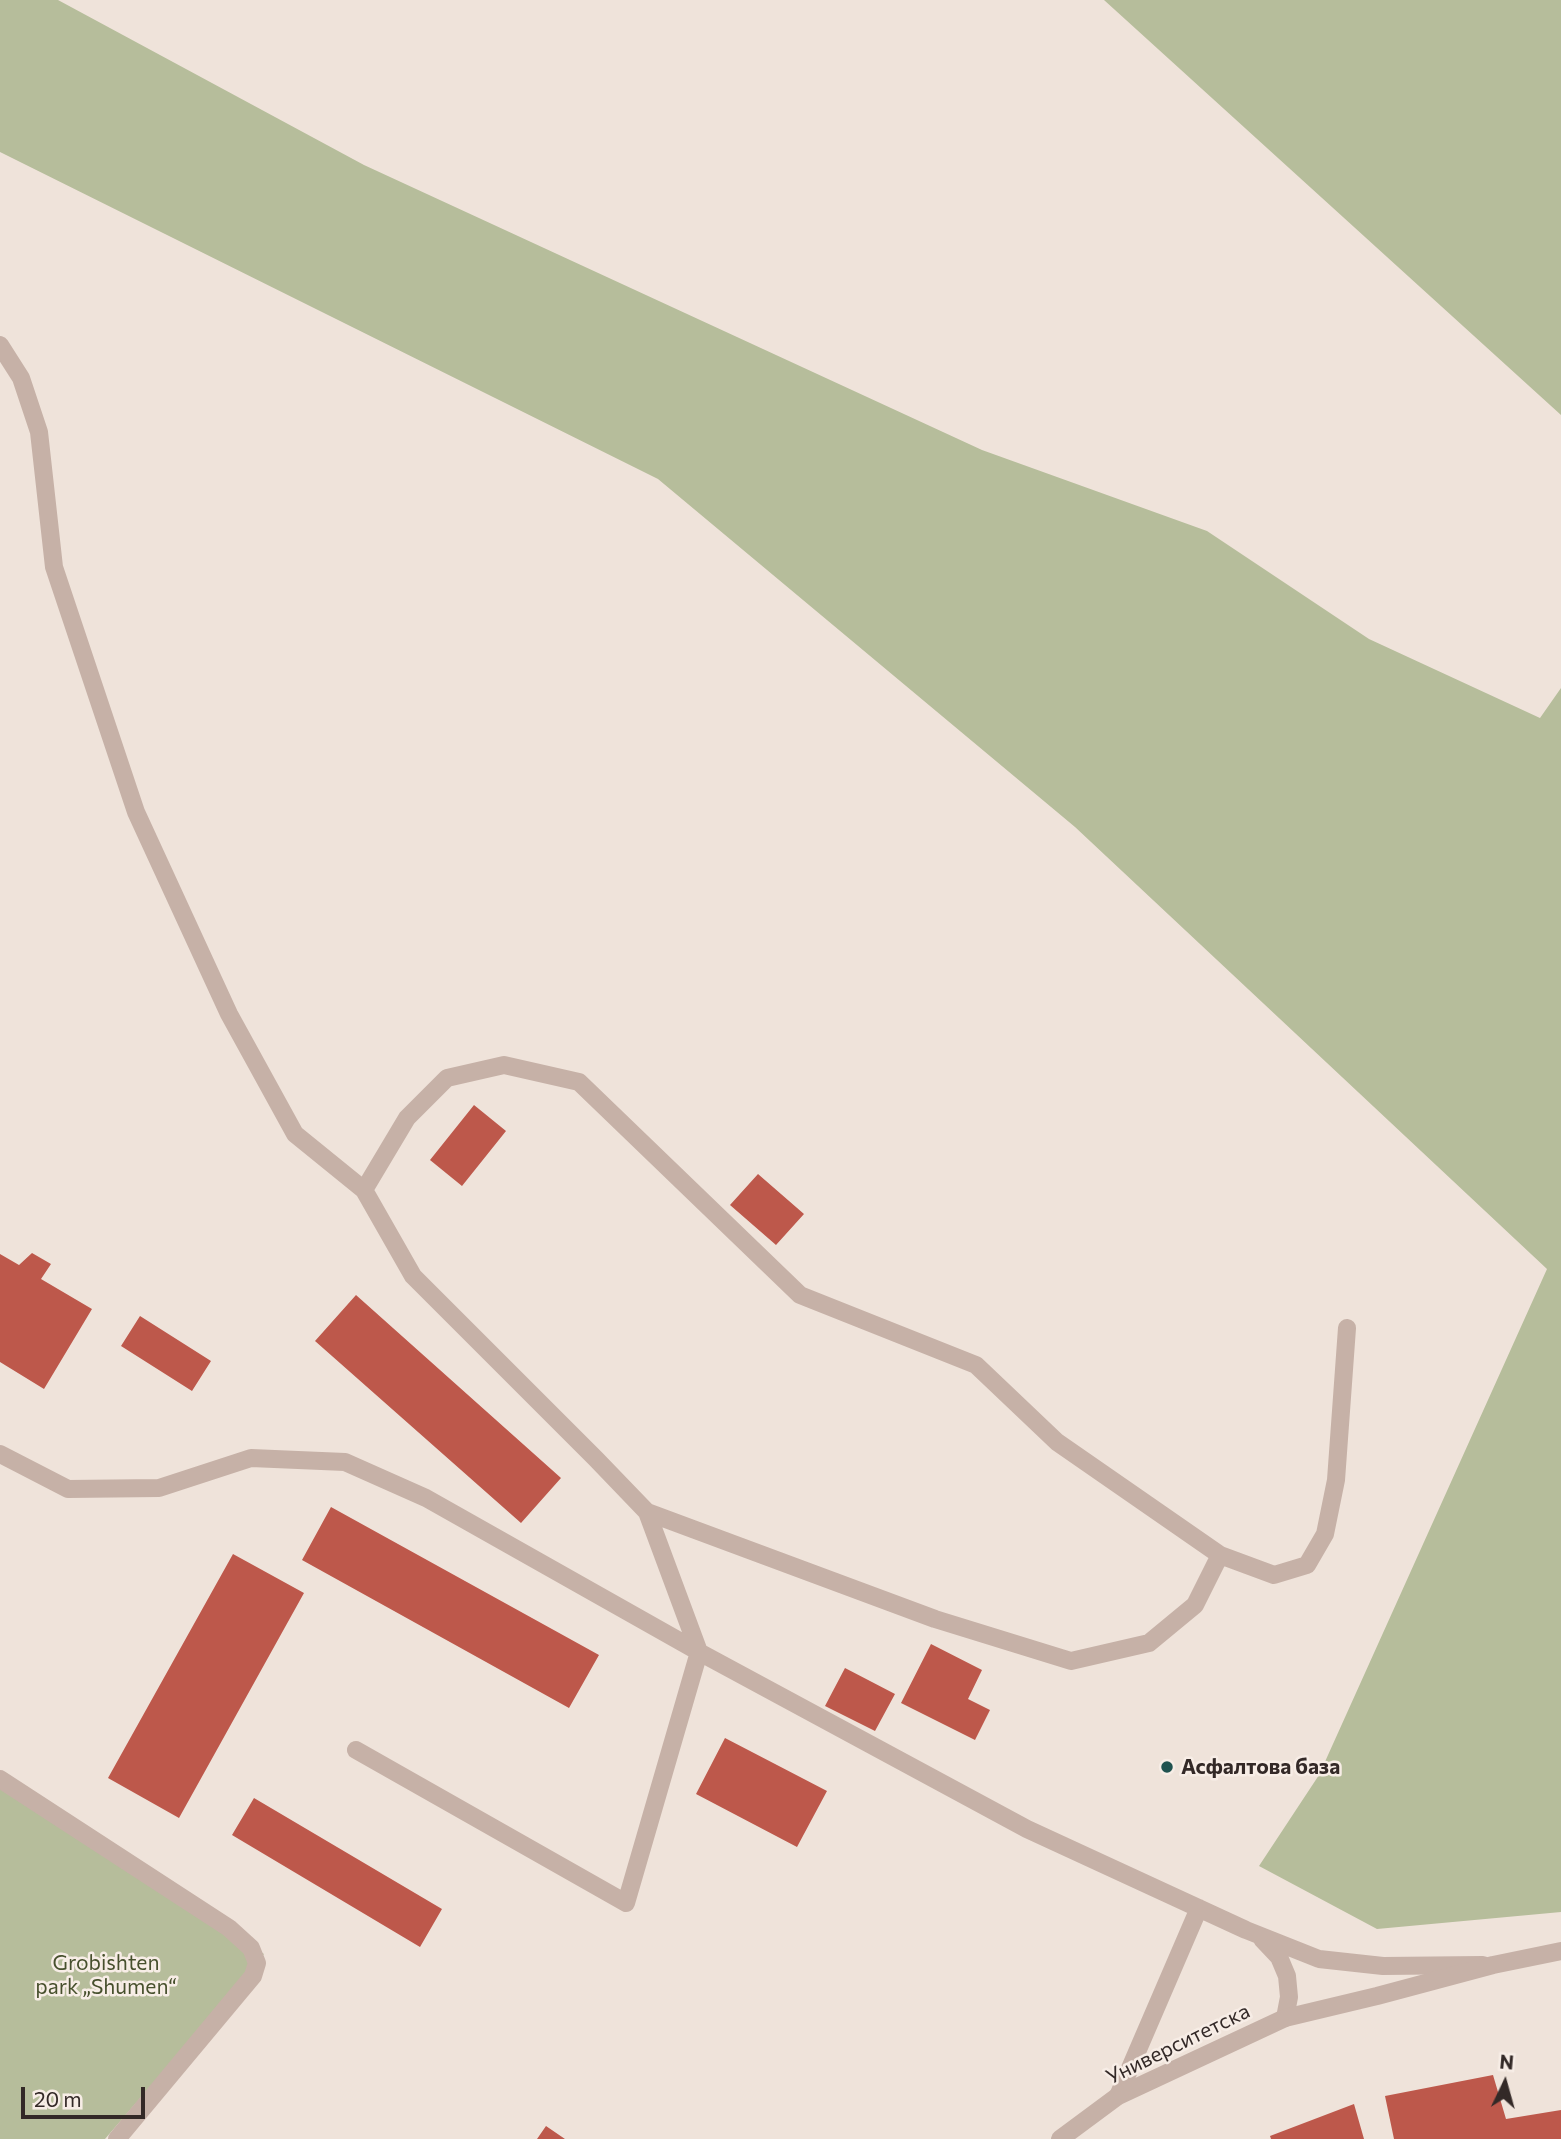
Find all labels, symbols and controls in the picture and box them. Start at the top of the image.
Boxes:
place label: Асфалтова база [1181,1754,1340,1780]
marker: Асфалтова база [1159,1759,1175,1775]
park label: Grobishten park „Shumen“ [35,1950,177,2000]
street label: Университетска [1102,1998,1254,2090]
north arrow [1470,2048,1540,2118]
text: N [1499,2050,1515,2074]
scale bar [24,2072,149,2116]
text: 20 m [34,2086,82,2111]

